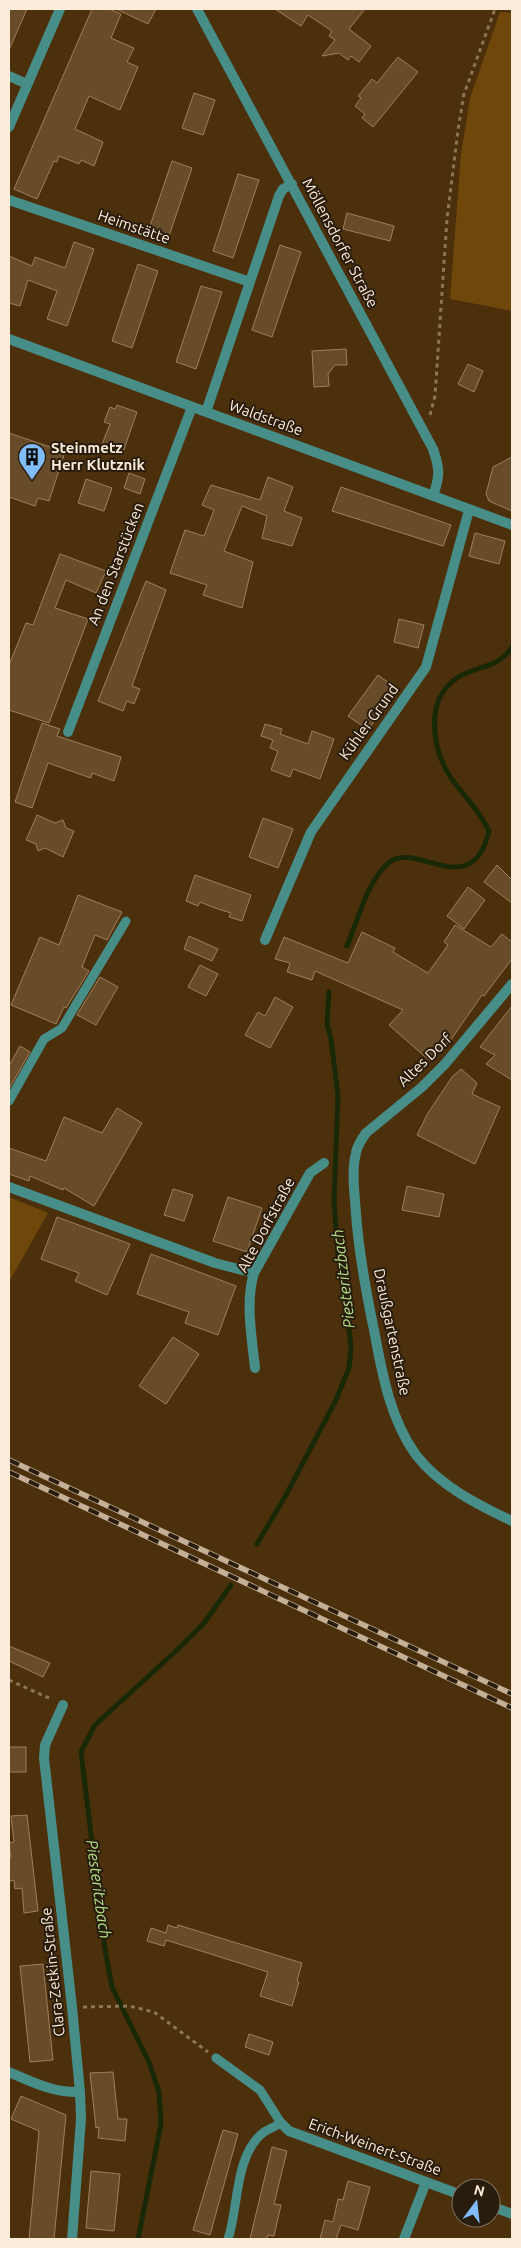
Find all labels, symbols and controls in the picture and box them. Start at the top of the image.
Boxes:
street label: Möllensdorfer Straße [299,175,382,310]
street label: Heimstätte [96,206,173,247]
street label: Waldstraße [227,396,305,439]
place label: Steinmetz Herr Klutznik [51,439,145,473]
building icon: Steinmetz Herr Klutznik [17,442,47,481]
street label: An den Starstücken [84,500,147,628]
street label: Kühler Grund [336,681,402,763]
street label: Altes Dorf [394,1030,455,1090]
street label: Alte Dorfstraße [233,1174,298,1275]
water label: Piesteritzbach [328,1228,358,1330]
street label: Draußgartenstraße [371,1267,414,1397]
water label: Piesteritzbach [83,1838,115,1940]
street label: Clara-Zetkin-Straße [37,1907,68,2037]
street label: Erich-Weinert-Straße [306,2115,444,2178]
north arrow [451,2178,501,2228]
text: N [472,2181,486,2200]

